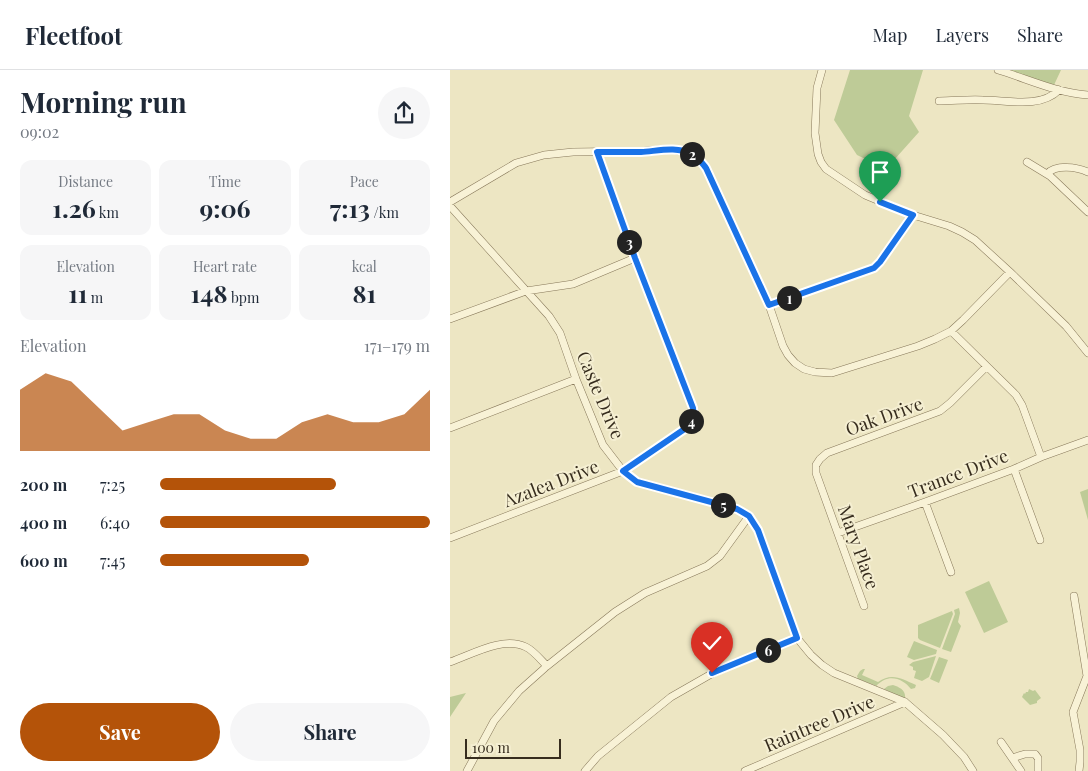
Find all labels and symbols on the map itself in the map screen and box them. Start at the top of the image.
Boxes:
pin: 2 [680,142,704,166]
pin [859,151,901,202]
pin: 3 [616,230,642,254]
pin: 1 [776,286,802,310]
street label: Caste Drive [572,347,630,443]
street label: Oak Drive [842,391,926,441]
pin: 4 [678,408,704,434]
street label: Trance Drive [905,443,1011,503]
street label: Azalea Drive [499,454,602,513]
pin: 5 [710,492,736,518]
street label: Mary Place [833,502,885,592]
pin [691,622,733,673]
pin: 6 [756,638,780,662]
street label: Raintree Drive [760,689,878,757]
scale bar [465,736,561,759]

